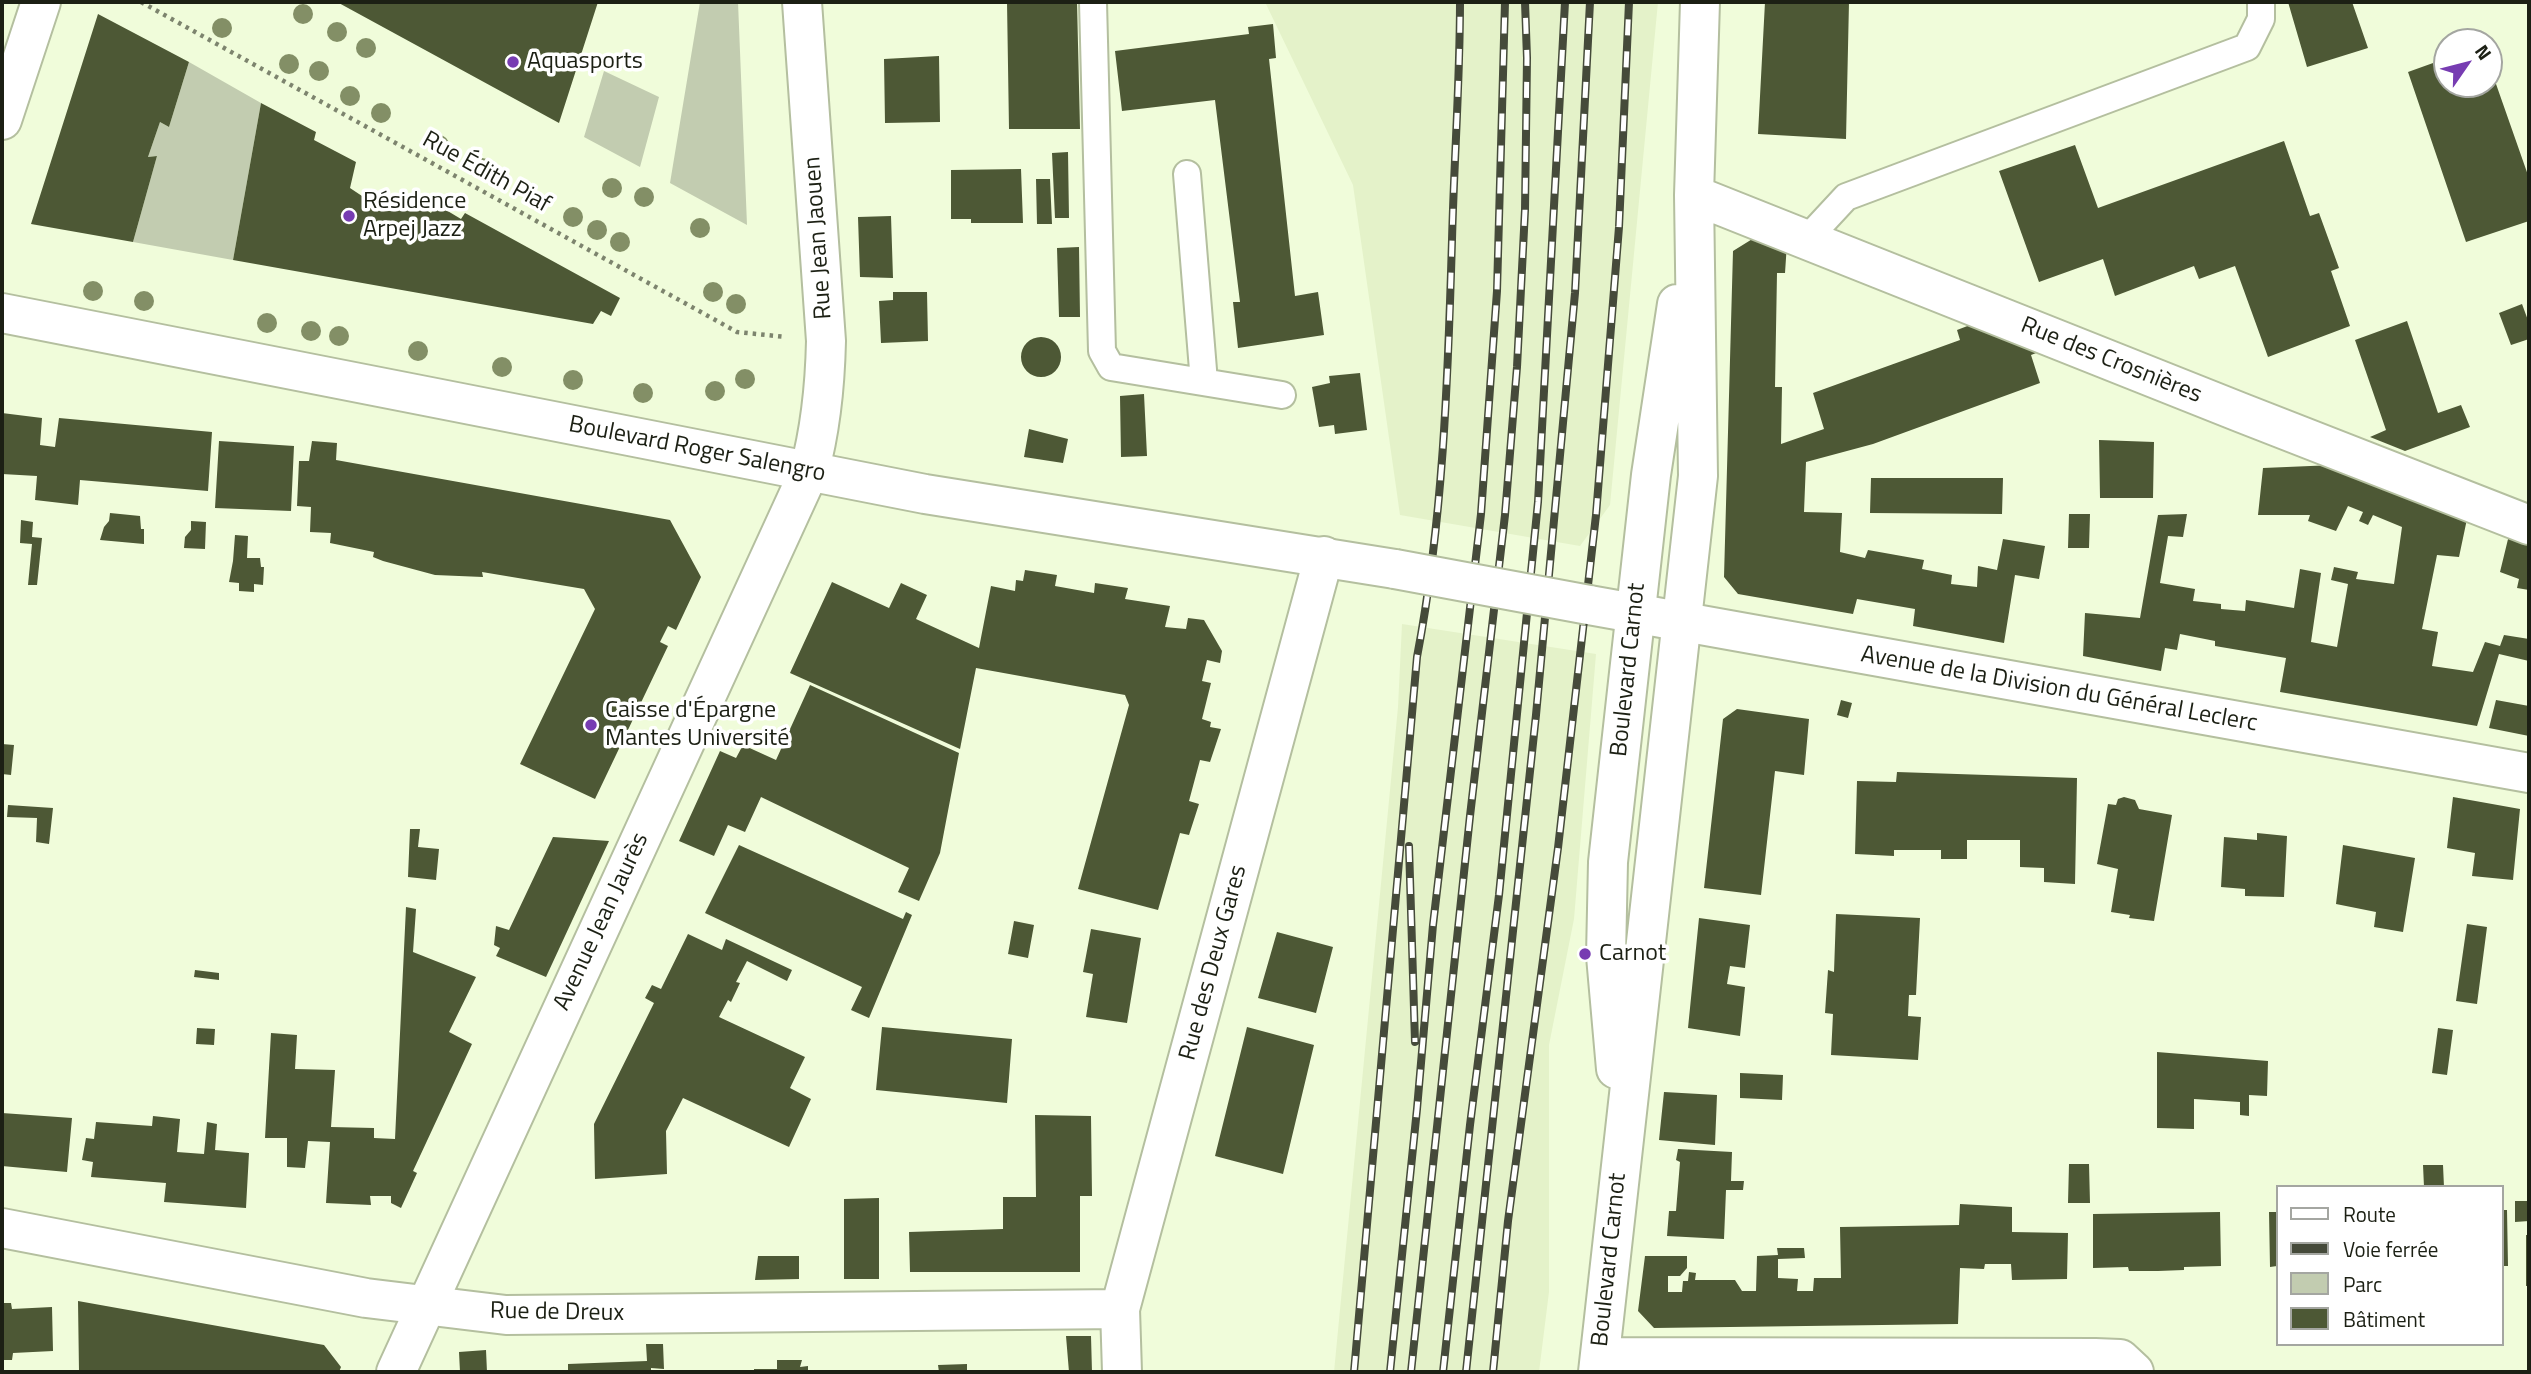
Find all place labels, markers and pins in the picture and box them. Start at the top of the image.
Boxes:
place label: Aquasports [527,48,643,76]
marker: Aquasports [505,54,521,70]
place label: Résidence Arpej Jazz [363,188,466,244]
marker: Résidence Arpej Jazz [341,208,357,224]
place label: Caisse d'Épargne Mantes Université [605,697,789,753]
marker: Caisse d'Épargne Mantes Université [583,717,599,733]
place label: Carnot [1599,940,1666,968]
marker: Carnot [1577,946,1593,962]

